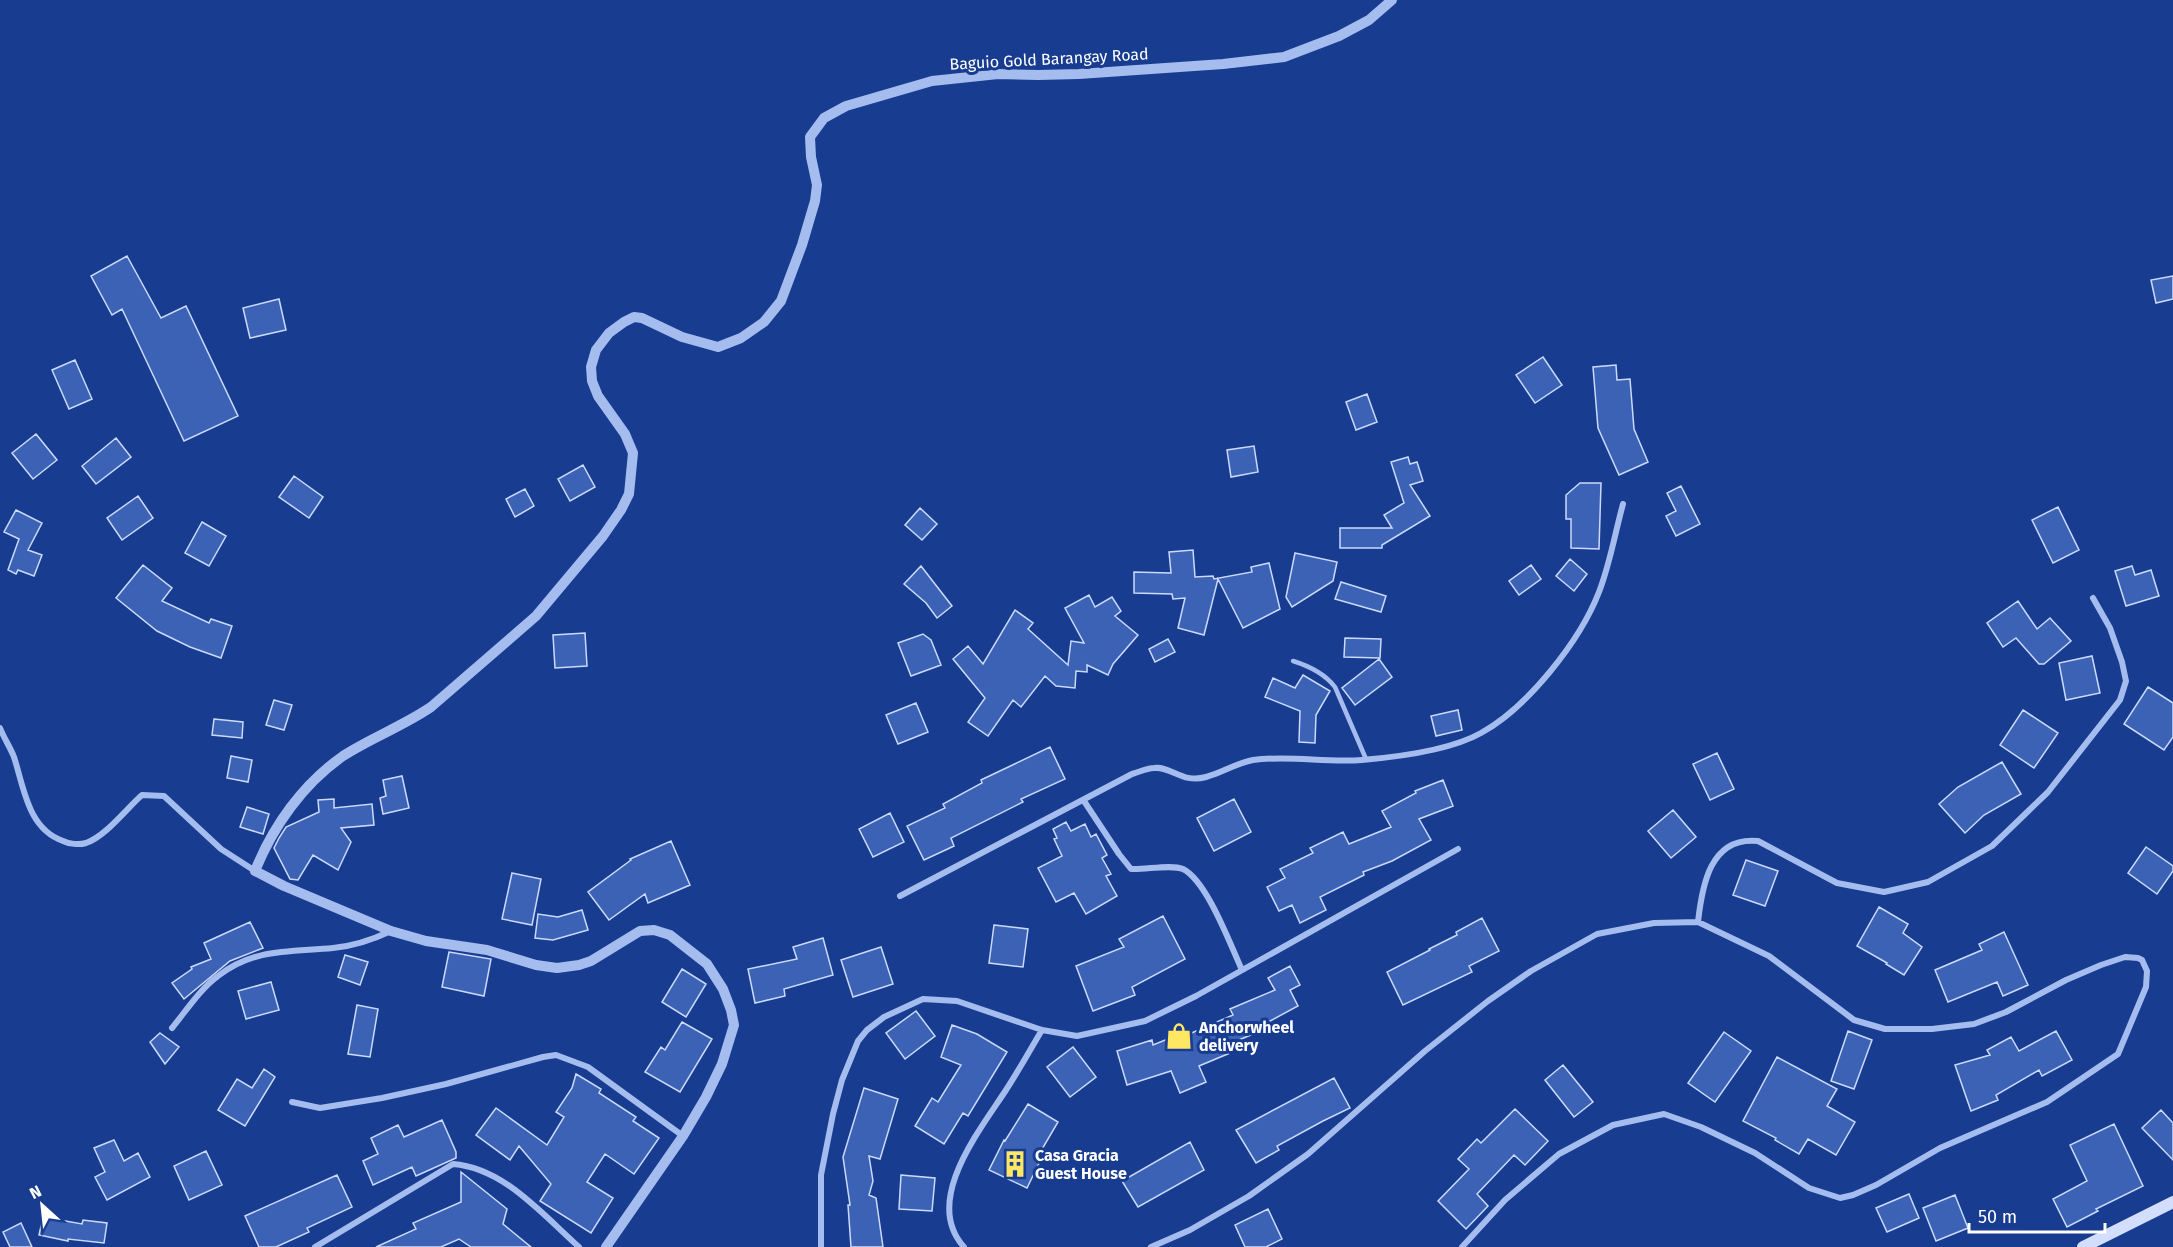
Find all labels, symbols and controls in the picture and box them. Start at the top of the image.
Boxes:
street label: Baguio Gold Barangay Road [949,44,1149,74]
place label: Anchorwheel delivery [1198,1018,1294,1055]
shop icon: Anchorwheel delivery [1164,1021,1194,1051]
place label: Casa Gracia Guest House [1035,1146,1127,1183]
building icon: Casa Gracia Guest House [1000,1149,1030,1179]
north arrow [12,1175,72,1235]
text: N [26,1181,44,1203]
scale bar [1969,1196,2106,1234]
text: 50 m [1978,1206,2017,1228]

